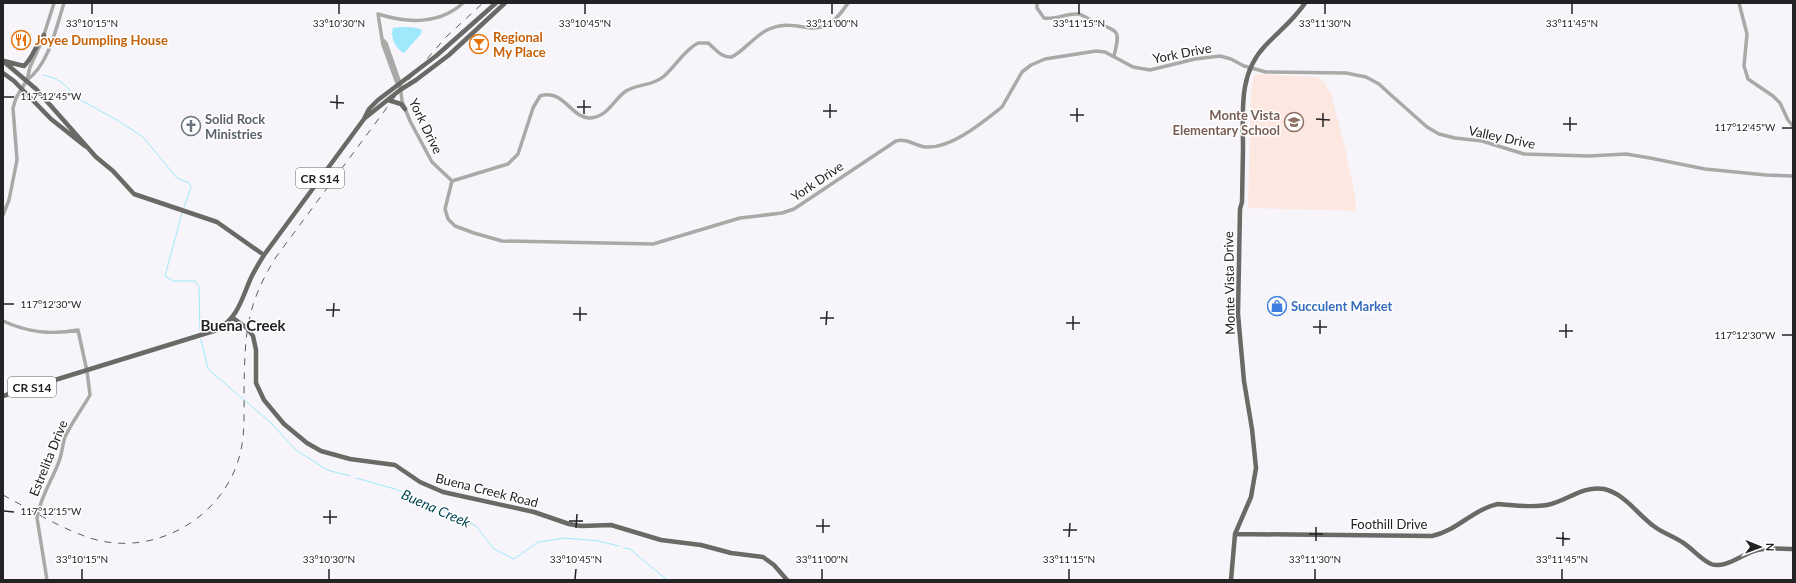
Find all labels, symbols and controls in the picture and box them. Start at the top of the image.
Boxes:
text: 33°10'15"N [66,17,118,29]
text: 33°10'30"N [313,17,365,29]
text: 33°10'45"N [559,17,611,29]
text: 33°11'00"N [806,17,858,29]
text: 33°11'15"N [1053,17,1105,29]
text: 33°11'30"N [1299,17,1351,29]
text: 33°11'45"N [1546,17,1598,29]
restaurant icon: Joyee Dumpling House [10,29,32,51]
place label: Regional My Place [493,29,546,60]
place label: Joyee Dumpling House [35,32,168,48]
bar icon: Regional My Place [468,33,490,55]
street label: York Drive [1151,39,1213,67]
text: 117°12'45"W [21,90,82,102]
street label: York Drive [406,96,446,156]
place label: Monte Vista Elementary School [1172,107,1280,138]
place label: Solid Rock Ministries [205,111,265,142]
school or university icon: Monte Vista Elementary School [1283,111,1305,133]
church icon: Solid Rock Ministries [180,115,202,137]
text: 117°12'45"W [1715,121,1776,133]
street label: Valley Drive [1467,122,1537,152]
street label: York Drive [788,158,846,204]
road number: CR S14 [296,168,344,188]
street label: Monte Vista Drive [1220,231,1238,335]
shop icon: Succulent Market [1266,295,1288,317]
text: 117°12'30"W [21,298,82,310]
place label: Succulent Market [1291,298,1393,314]
district label: Buena Creek [200,316,287,334]
text: 117°12'30"W [1715,329,1776,341]
road number: CR S14 [8,377,56,397]
street label: Estrelita Drive [25,417,71,498]
street label: Buena Creek Road [434,470,540,510]
water label: Buena Creek [399,485,473,531]
text: 117°12'15"W [21,505,82,517]
street label: Foothill Drive [1351,516,1428,532]
north arrow [1740,527,1780,567]
text: N [1764,543,1777,552]
text: 33°10'15"N [56,553,108,565]
text: 33°10'30"N [303,553,355,565]
text: 33°10'45"N [550,553,602,565]
text: 33°11'00"N [796,553,848,565]
text: 33°11'15"N [1043,553,1095,565]
text: 33°11'30"N [1289,553,1341,565]
text: 33°11'45"N [1536,553,1588,565]

